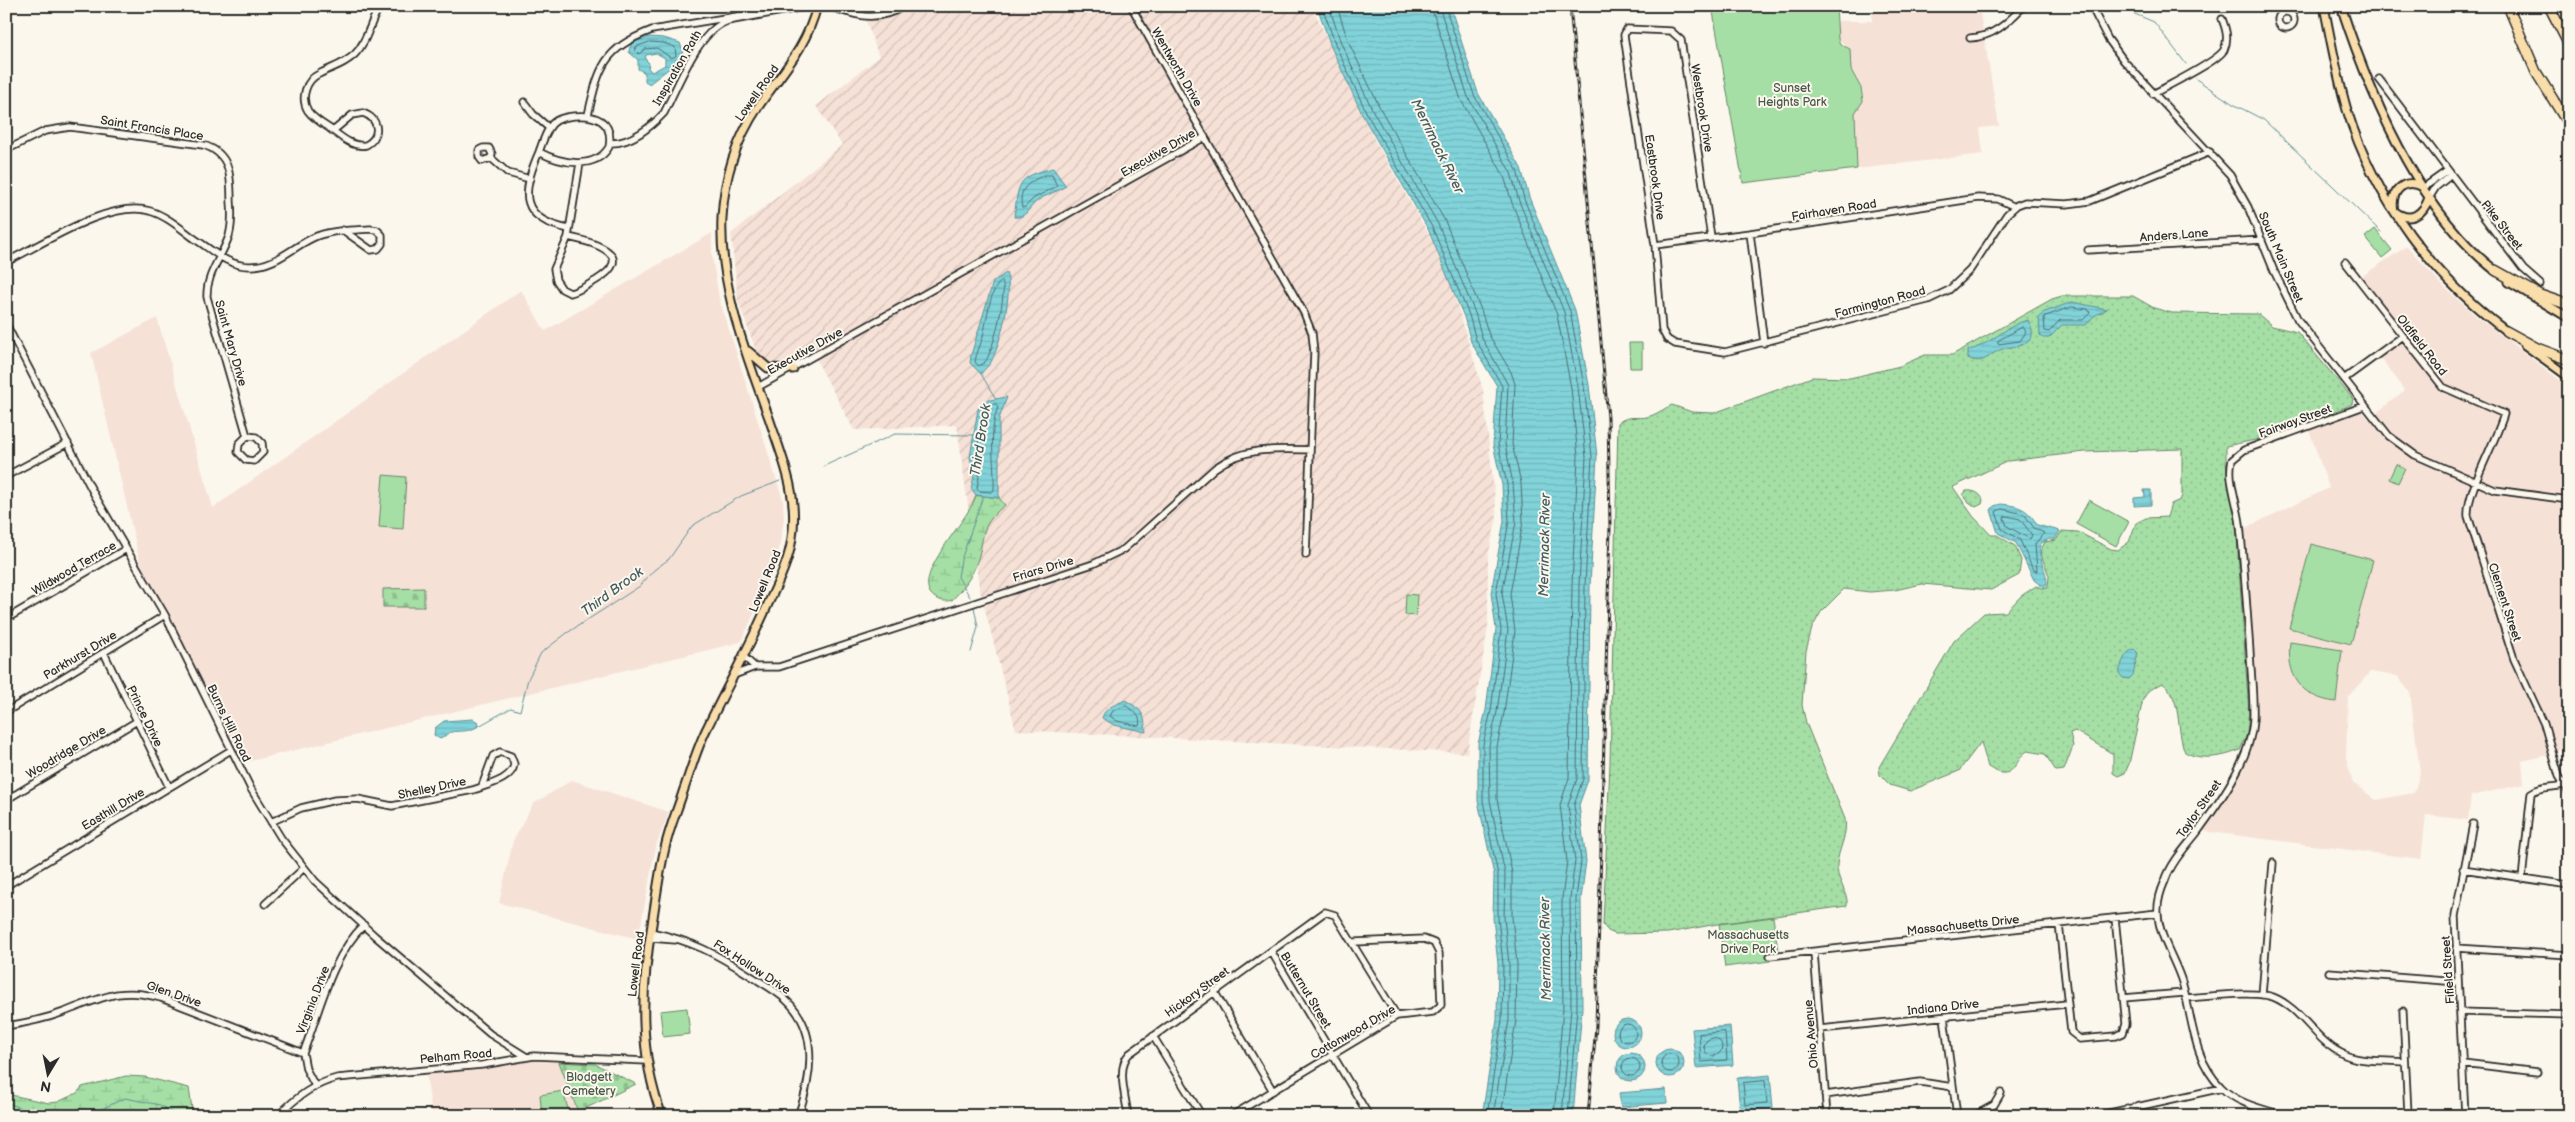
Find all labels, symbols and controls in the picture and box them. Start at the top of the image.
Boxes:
street label: Wentworth Drive [1148,25,1205,109]
street label: Inspiration Path [650,28,705,109]
street label: Lowell Road [732,62,783,125]
street label: Westbrook Drive [1687,63,1716,153]
park label: Sunset Heights Park [1757,81,1827,110]
water label: Merrimack River [1407,96,1468,197]
street label: Saint Francis Place [99,113,205,144]
street label: Executive Drive [1118,126,1198,181]
street label: Eastbrook Drive [1641,133,1668,221]
street label: Fairhaven Road [1790,196,1878,225]
street label: Pike Street [2478,197,2526,253]
street label: South Main Street [2255,210,2306,305]
street label: Anders Lane [2139,226,2209,245]
street label: Farmington Road [1833,283,1927,322]
street label: Saint Mary Drive [211,298,250,388]
street label: Oldfield Road [2393,312,2450,379]
street label: Executive Drive [765,325,845,378]
street label: Fairway Street [2257,401,2334,442]
water label: Third Brook [966,402,995,477]
water label: Merrimack River [1535,492,1554,597]
street label: Wildwood Terrace [29,538,119,599]
street label: Lowell Road [746,548,785,615]
street label: Friars Drive [1011,553,1075,586]
street label: Clement Street [2485,561,2524,644]
water label: Third Brook [578,562,648,620]
street label: Parkhurst Drive [41,628,120,683]
street label: Burns Hill Road [203,682,254,765]
street label: Prince Drive [123,683,166,749]
street label: Woodridge Drive [24,723,109,782]
street label: Shelley Drive [397,774,468,803]
street label: Taylor Street [2174,777,2225,841]
street label: Easthill Drive [79,785,147,834]
water label: Merrimack River [1536,896,1555,1001]
street label: Massachusetts Drive [1906,912,2020,939]
park label: Massachusetts Drive Park [1707,928,1789,957]
street label: Lowell Road [625,930,648,998]
street label: Fifield Street [2439,935,2458,1005]
street label: Fox Hollow Drive [710,937,793,998]
street label: Butternut Street [1277,949,1334,1031]
street label: Virginia Drive [294,964,333,1036]
street label: Hickory Street [1162,964,1233,1021]
street label: Glen Drive [144,978,203,1011]
street label: Indiana Drive [1906,996,1980,1019]
street label: Ohio Avenue [1801,999,1822,1069]
street label: Cottonwood Drive [1308,1002,1398,1063]
street label: Pelham Road [419,1046,493,1067]
north arrow [22,1050,72,1100]
park label: Blodgett Cemetery [562,1070,616,1099]
text: N [39,1077,52,1096]

